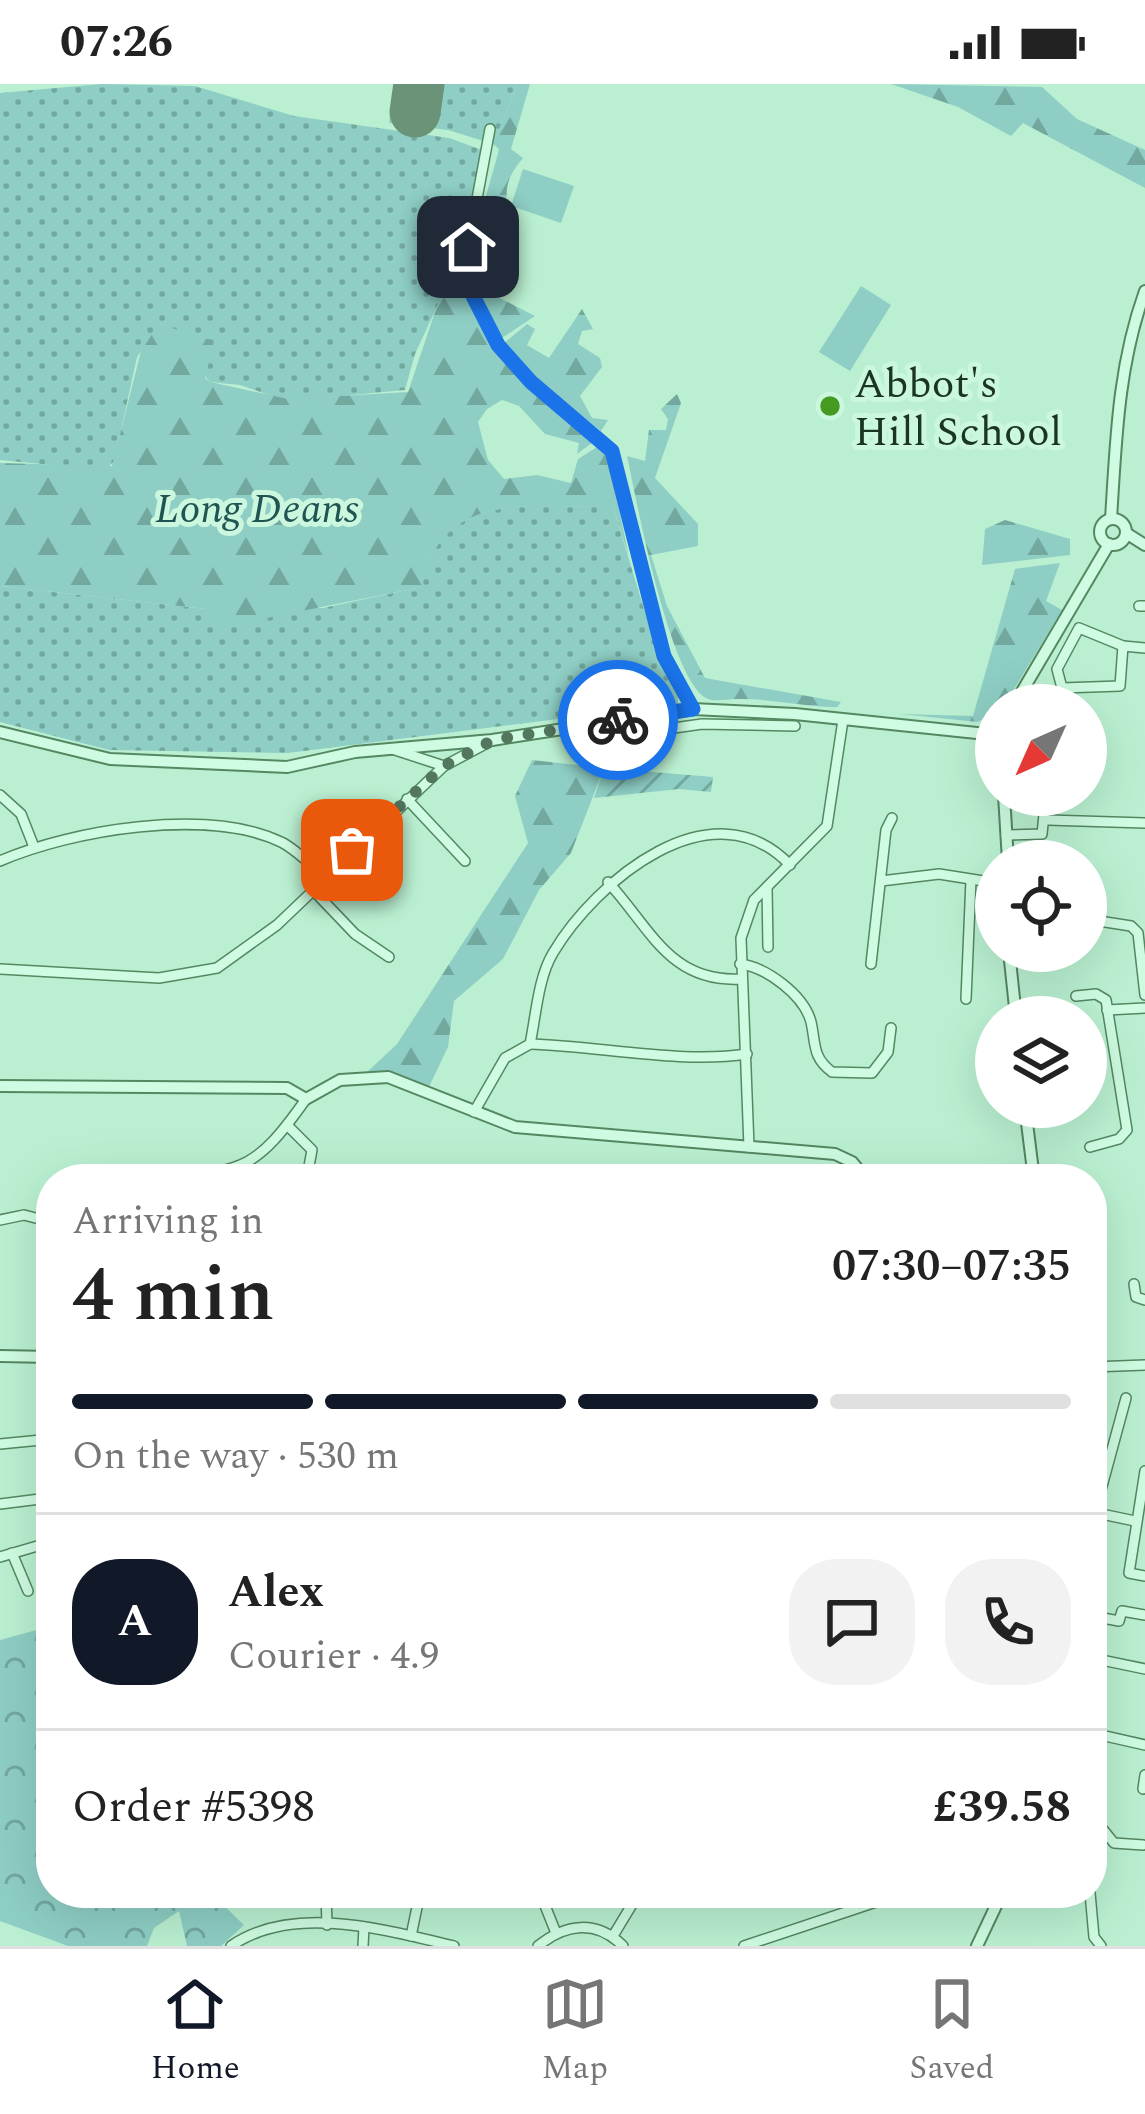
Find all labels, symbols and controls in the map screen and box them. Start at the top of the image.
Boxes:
text: 07:26 [60,8,173,77]
pin [417,196,519,298]
icon: home [435,214,501,280]
place label: Abbot's Hill School [854,353,1062,464]
marker: Abbot's Hill School [817,393,843,419]
park label: Long Deans [155,478,359,541]
courier [558,660,678,780]
north arrow [975,684,1107,816]
map controls [975,684,1107,1128]
icon: bike [585,687,651,753]
pin [301,799,403,901]
icon: bag [319,817,385,883]
button: locate [975,840,1107,972]
button: layers [975,996,1107,1128]
text: Arriving in [72,1192,264,1251]
text: 07:30–07:35 [832,1232,1071,1301]
text: 4 min [72,1236,274,1355]
text: On the way · 530 m [72,1427,399,1486]
text: Alex [228,1558,324,1627]
button: chat [789,1559,915,1685]
button: phone [945,1559,1071,1685]
text: A [118,1587,152,1656]
text: Courier · 4.9 [228,1627,439,1686]
text: Order #5398 [72,1773,315,1842]
text: £39.58 [933,1773,1071,1842]
tab: Home [151,1971,240,2093]
tab: Map [541,1971,608,2093]
tab: Saved [910,1971,994,2093]

